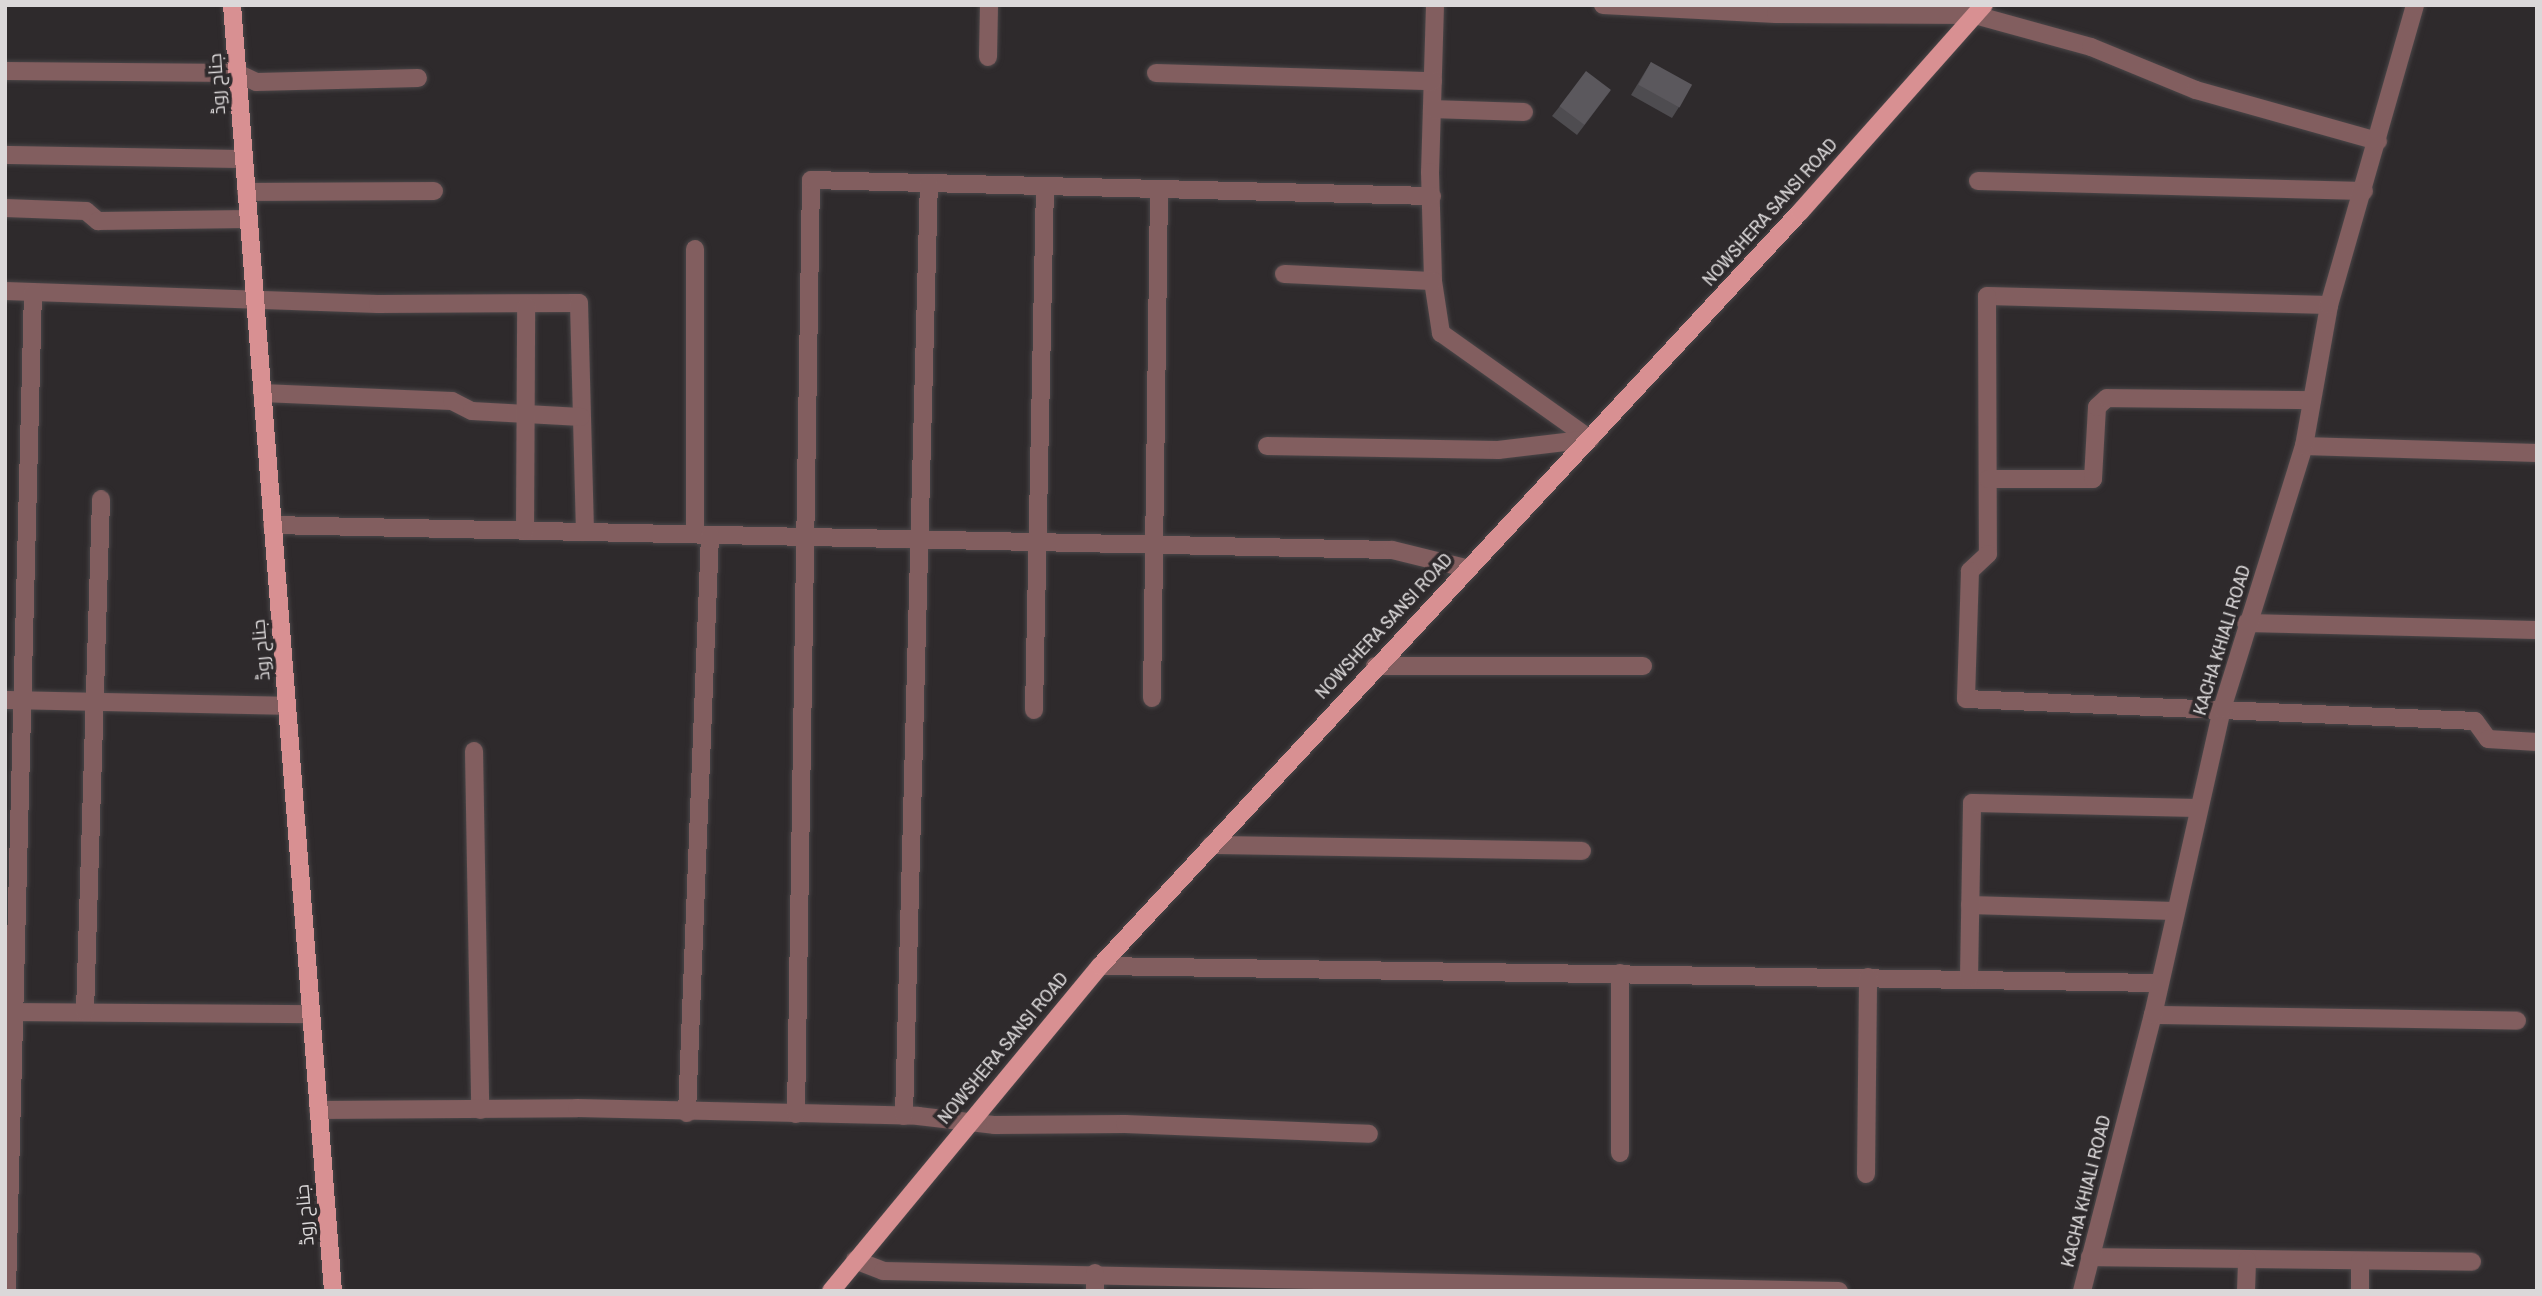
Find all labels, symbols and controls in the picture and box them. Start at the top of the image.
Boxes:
street label: جناح روڈ [203,52,231,116]
street label: NOWSHERA SANSI ROAD [1697,133,1843,291]
street label: NOWSHERA SANSI ROAD [1310,548,1458,704]
street label: KACHA KHIALI ROAD [2188,562,2256,718]
street label: جناح روڈ [247,618,275,682]
street label: NOWSHERA SANSI ROAD [933,967,1073,1129]
street label: KACHA KHIALI ROAD [2056,1112,2116,1270]
street label: جناح روڈ [291,1183,319,1247]

